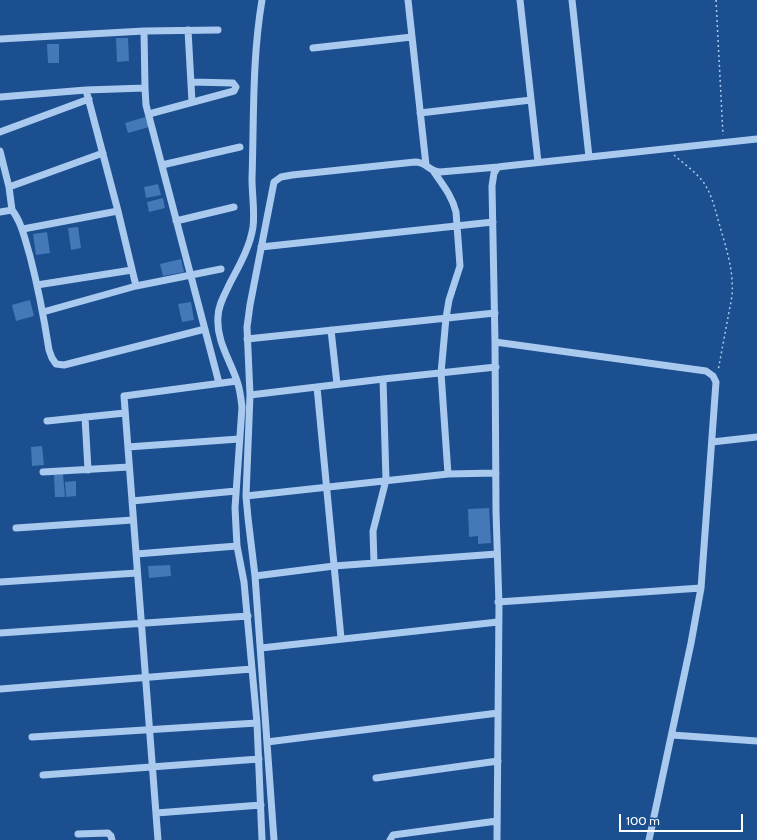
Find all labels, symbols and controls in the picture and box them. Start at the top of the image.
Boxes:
scale bar [621,806,745,832]
text: 100 m [626,813,660,828]

